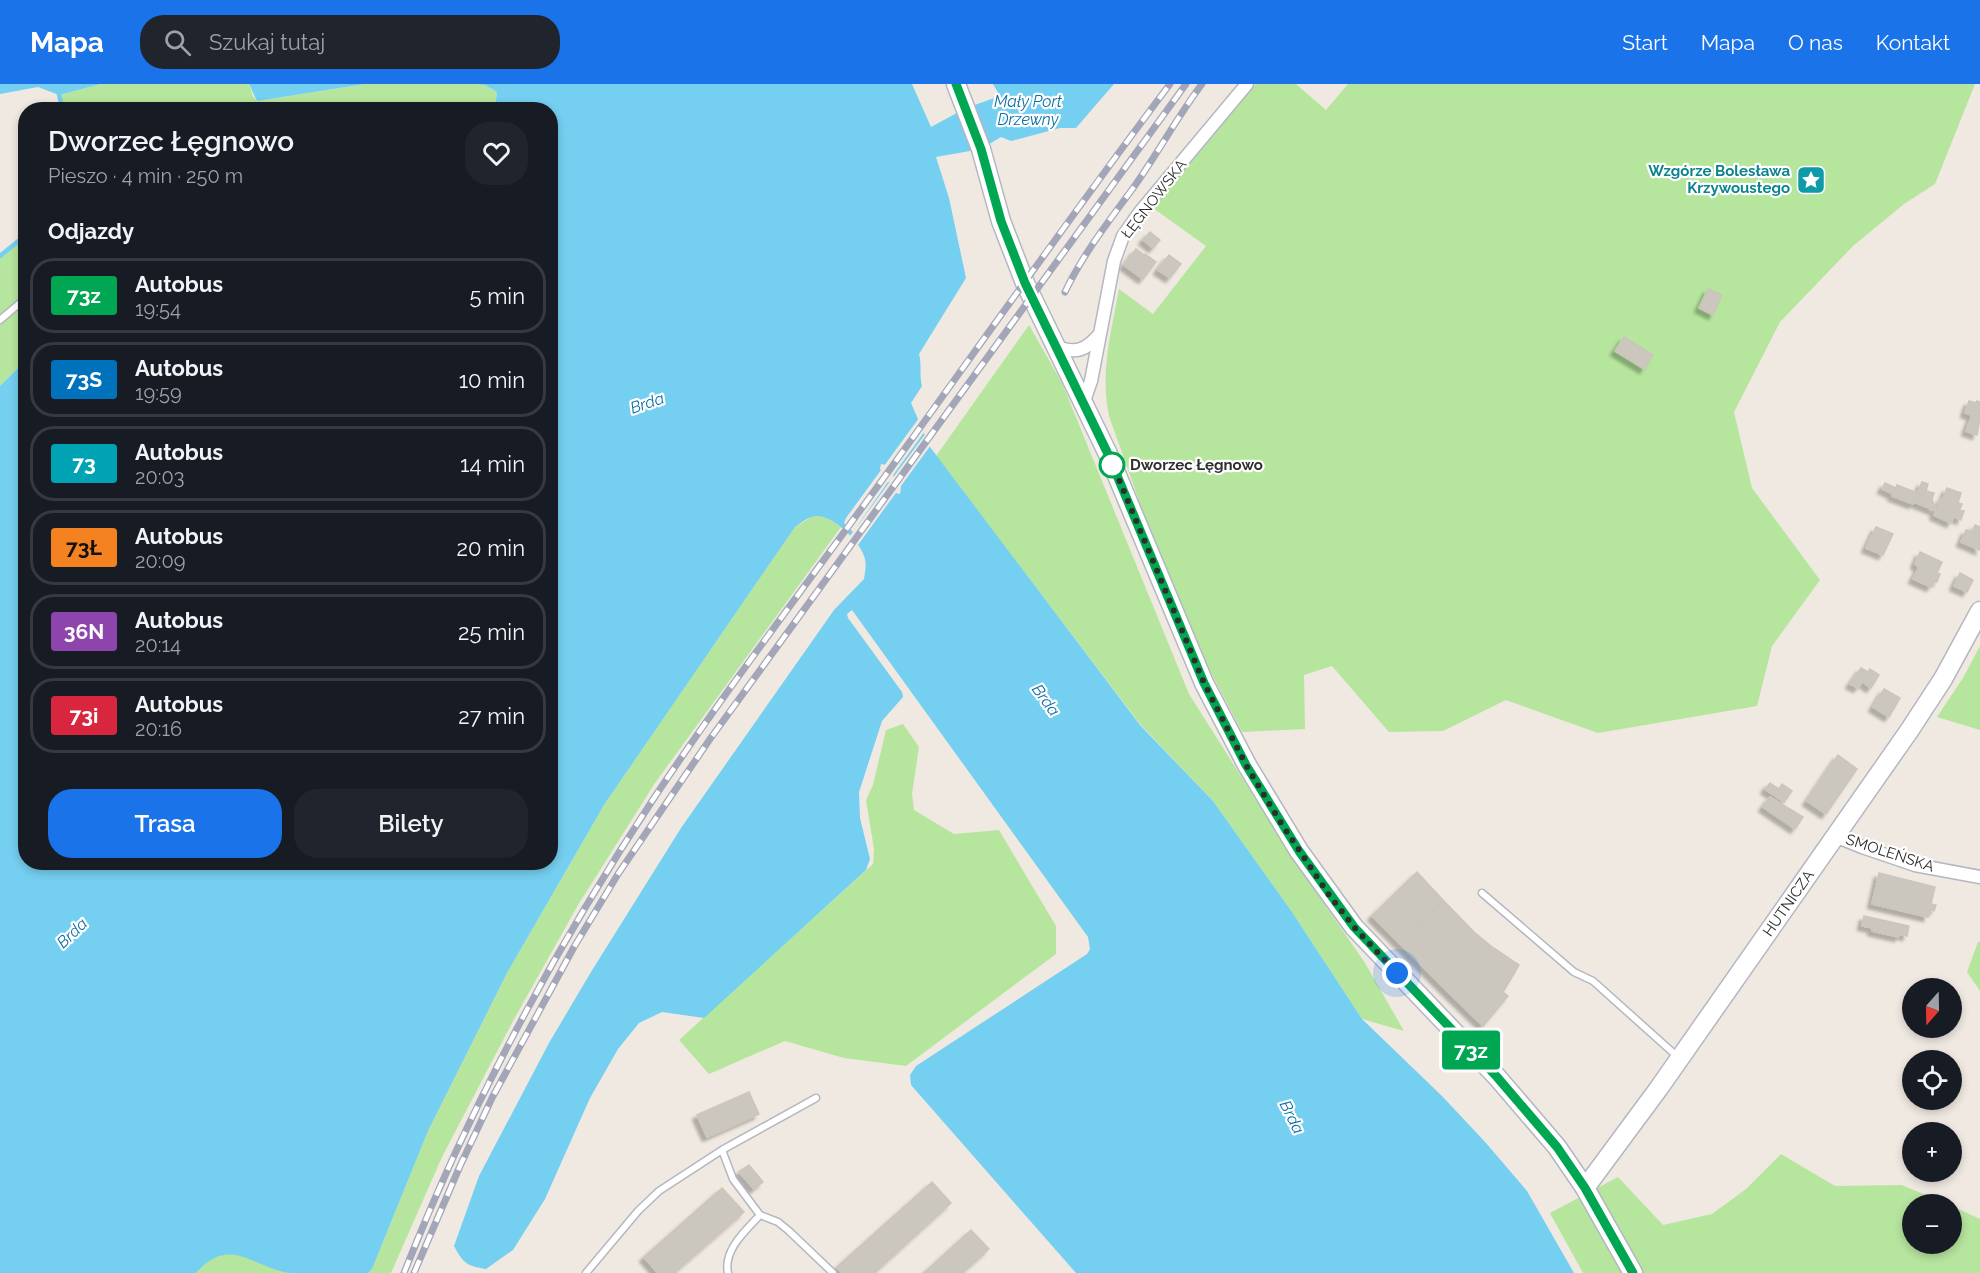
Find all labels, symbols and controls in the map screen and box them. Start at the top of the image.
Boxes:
search box [140,15,560,69]
text: Mapa [30,26,104,59]
icon: search [161,26,194,59]
text: Szukaj tutaj [209,29,325,55]
text: Start [1622,30,1668,55]
text: Mapa [1701,30,1755,55]
text: O nas [1788,30,1843,55]
text: Kontakt [1876,30,1950,55]
water label: Mały Port Drzewny [994,92,1063,129]
button: heart [465,122,528,185]
text: Dworzec Łęgnowo [48,125,294,158]
street label: ŁĘGNOWSKA [1118,156,1190,242]
place label: Wzgórze Bolesława Krzywoustego [1648,162,1790,197]
text: Pieszo · 4 min · 250 m [48,164,243,188]
place icon: Wzgórze Bolesława Krzywoustego [1795,164,1827,196]
text: Odjazdy [48,218,134,244]
text: Autobus [135,271,223,297]
text: 73z [67,283,101,308]
text: 5 min [470,283,525,309]
text: 19:54 [135,297,181,321]
text: Autobus [135,355,223,381]
text: 73S [66,367,102,392]
text: 10 min [459,367,525,393]
text: 19:59 [135,381,182,405]
water label: Brda [628,388,667,418]
text: Autobus [135,439,223,465]
text: 73 [72,451,96,476]
text: 14 min [460,451,525,477]
marker: Dworzec Łęgnowo [1099,452,1125,478]
place label: Dworzec Łęgnowo [1130,456,1263,474]
text: 20:03 [135,465,184,489]
text: Autobus [135,523,223,549]
text: 73Ł [66,535,102,560]
text: 20 min [457,535,525,561]
text: 20:09 [135,549,185,573]
text: Autobus [135,607,223,633]
text: 36N [64,619,104,644]
text: 25 min [458,619,525,645]
text: 20:14 [135,633,181,657]
water label: Brda [1028,680,1064,720]
text: Autobus [135,691,223,717]
text: 73i [70,703,98,728]
text: 27 min [458,703,525,729]
text: 20:16 [135,717,182,741]
button: Trasa [48,789,282,858]
button: Bilety [294,789,528,858]
street label: SMOLEŃSKA [1844,830,1936,876]
street label: HUTNICZA [1759,867,1818,940]
water label: Brda [53,914,91,952]
your location [1382,958,1412,988]
north arrow [1902,978,1962,1038]
map controls [1902,978,1962,1254]
line badge: 73z [1436,1030,1506,1070]
text: 73z [1454,1038,1488,1063]
button: locate [1902,1050,1962,1110]
water label: Brda [1276,1097,1309,1137]
button: + [1902,1122,1962,1182]
button: − [1902,1194,1962,1254]

